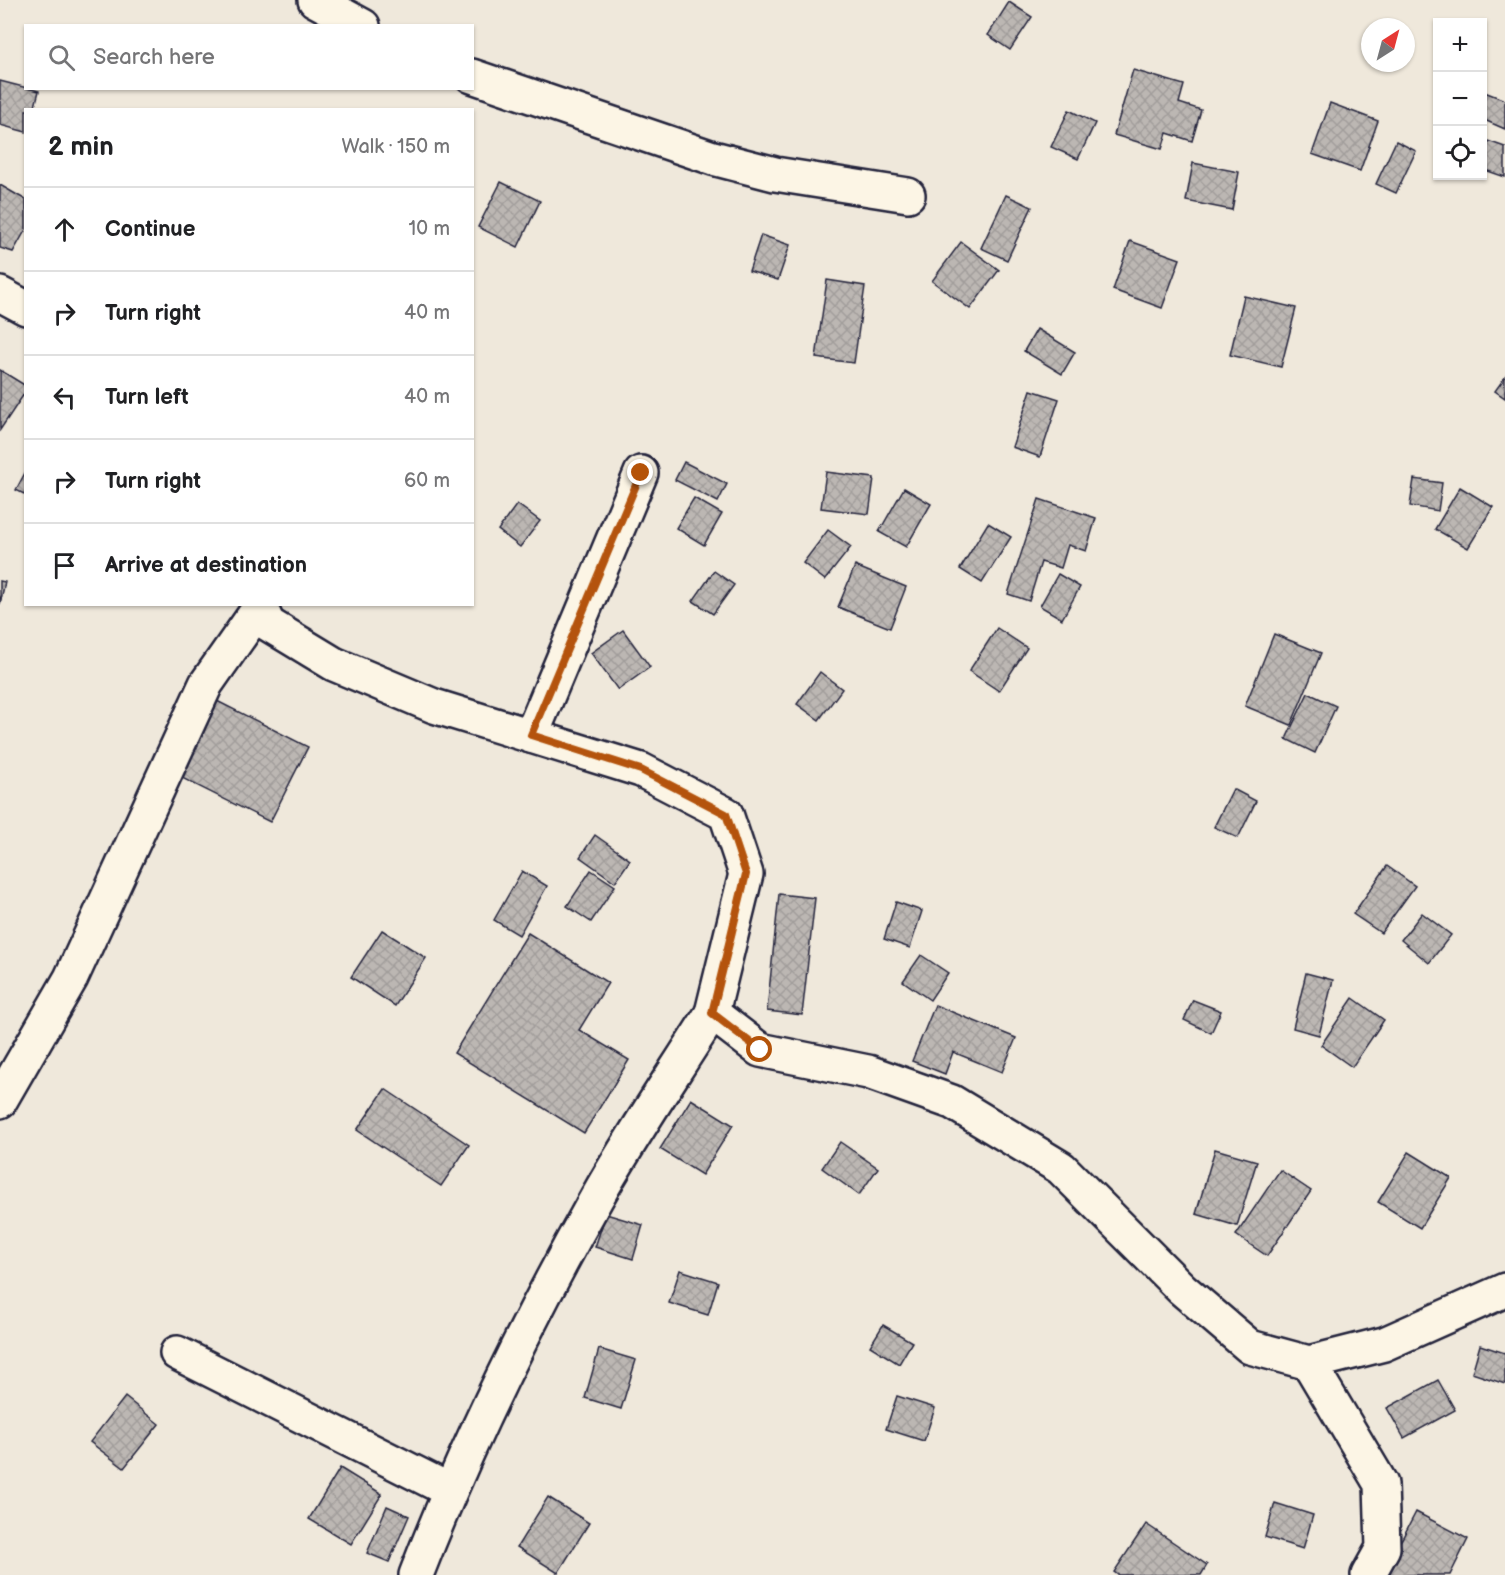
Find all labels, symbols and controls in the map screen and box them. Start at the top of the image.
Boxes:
north arrow [1361,18,1415,72]
map controls [1433,18,1487,180]
button: + [1433,18,1487,72]
search box [24,24,474,90]
icon: search [45,41,78,74]
text: Search here [93,44,215,71]
button: − [1433,72,1487,126]
button: locate [1433,126,1487,180]
text: 2 min [48,132,114,163]
text: Walk · 150 m [341,135,450,159]
icon: ahead [48,213,81,246]
text: Continue [105,216,195,243]
text: 10 m [409,217,450,241]
icon: right [48,297,81,330]
text: Turn right [105,300,201,327]
text: 40 m [404,301,450,325]
icon: left [48,381,81,414]
text: Turn left [105,384,189,411]
text: 40 m [404,385,450,409]
route end [627,459,653,485]
icon: right [48,465,81,498]
text: Turn right [105,468,201,495]
text: 60 m [404,469,450,493]
icon: arrive [48,549,81,582]
text: Arrive at destination [105,552,307,579]
route start [746,1036,772,1062]

